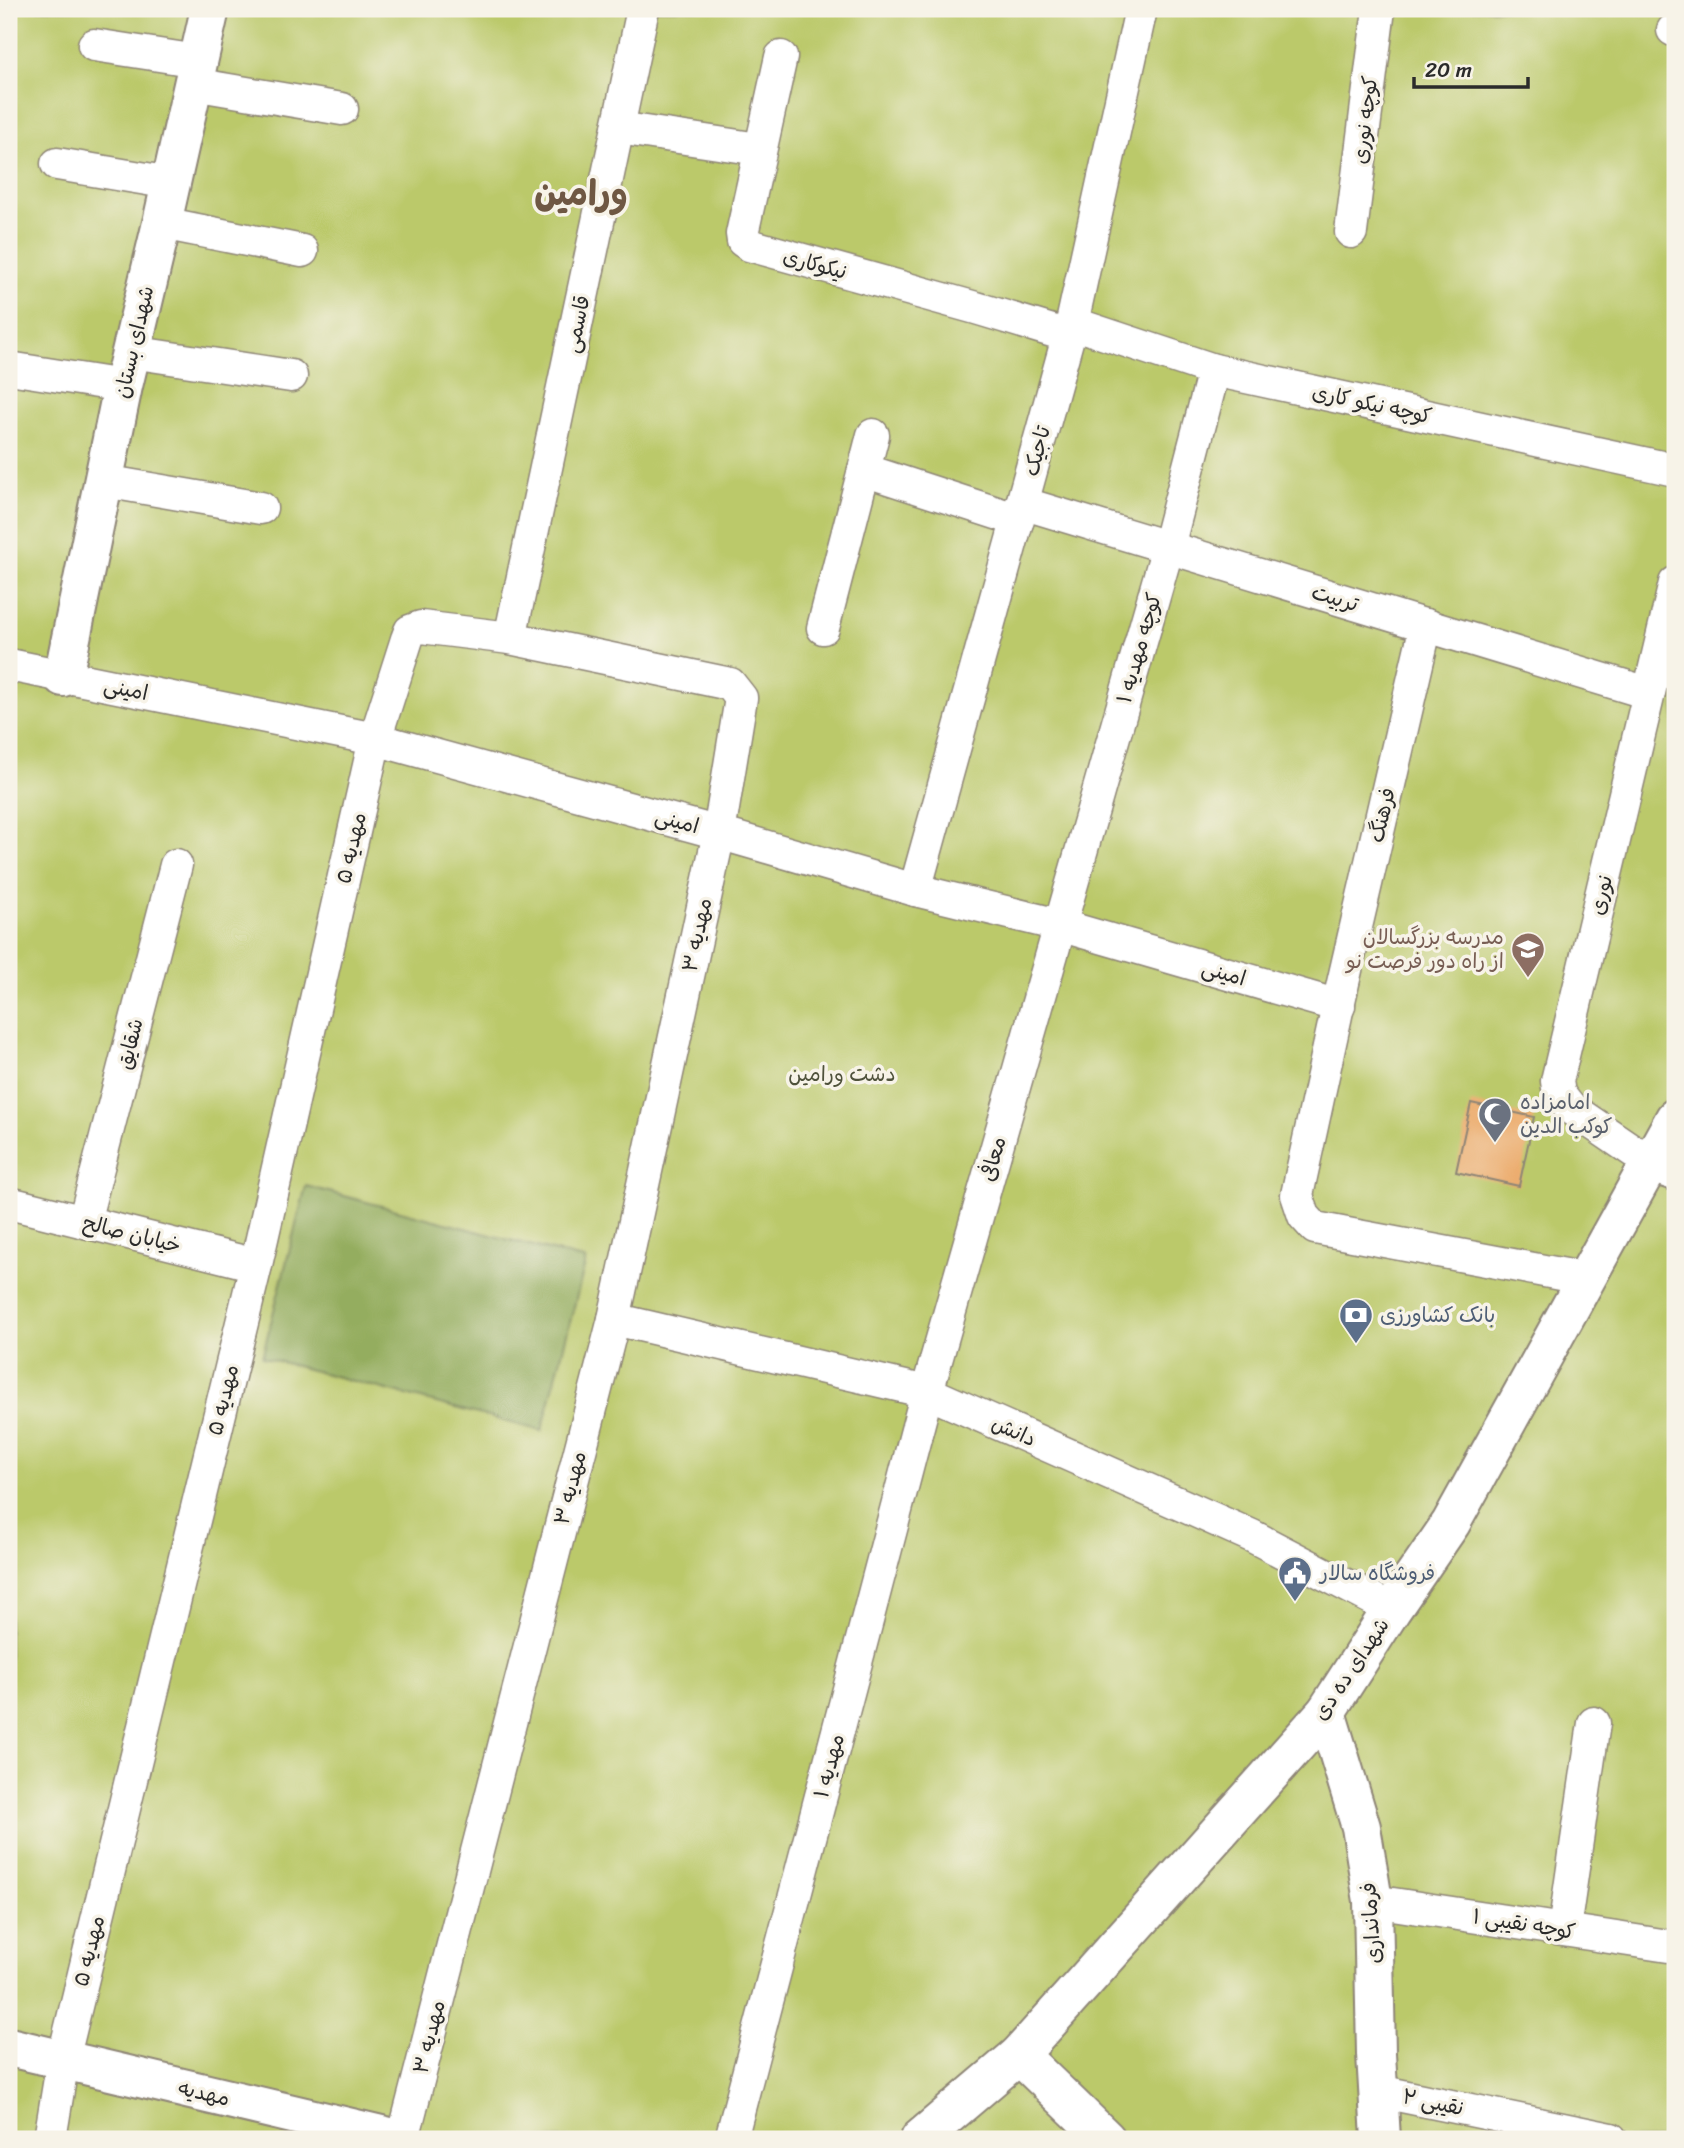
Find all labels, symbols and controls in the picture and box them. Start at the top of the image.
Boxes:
scale bar [1414,46,1528,90]
text: 20 m [1425,51,1472,89]
street label: کوچه نوری [1341,74,1389,166]
district label: ورامین [534,162,628,224]
street label: نیکوکاری [779,237,851,291]
street label: شهدای بستان [103,282,165,402]
street label: قاسمی [552,292,602,356]
street label: کوچه نیکو کاری [1308,373,1436,435]
street label: تاجیک [1012,421,1062,481]
street label: تربیت [1307,573,1364,623]
street label: کوچه مهدیه ۱ [1105,588,1173,708]
street label: امینی [100,666,152,712]
street label: فرهنگ [1357,784,1407,846]
street label: امینی [651,797,703,845]
street label: مهدیه ۵ [324,809,378,887]
street label: نوری [1578,871,1624,919]
street label: مهدیه ۳ [671,894,723,976]
place label: مدرسه بزرگسالان از راه دور فرصت نو [1344,918,1504,980]
school or university icon: مدرسه بزرگسالان از راه دور فرصت نو [1509,930,1547,979]
street label: امینی [1197,949,1251,997]
street label: شقایق [105,1014,155,1074]
park label: دشت ورامین [788,1055,896,1093]
place label: امامزاده کوکب الدین [1520,1083,1613,1145]
mosque icon: امامزاده کوکب الدین [1476,1095,1514,1144]
street label: معافی [968,1132,1018,1186]
street label: خیابان صالح [79,1203,185,1265]
bank icon: بانک کشاورزی [1337,1296,1375,1345]
place label: بانک کشاورزی [1380,1296,1495,1334]
street label: مهدیه ۵ [196,1360,250,1440]
street label: دانش [985,1404,1043,1458]
street label: مهدیه ۳ [542,1447,598,1529]
public building icon: فروشگاه سالار [1276,1554,1314,1603]
place label: فروشگاه سالار [1318,1554,1435,1592]
street label: شهدای ده دی [1302,1610,1400,1728]
street label: مهدیه ۱ [802,1730,856,1802]
street label: فرمانداری [1349,1881,1393,1965]
street label: کوچه نقیبی ۱ [1470,1897,1578,1951]
street label: مهدیه ۵ [62,1911,116,1991]
street label: مهدیه ۳ [401,1996,457,2078]
street label: مهدیه [174,2069,234,2117]
street label: نقیبی ۲ [1399,2077,1467,2127]

